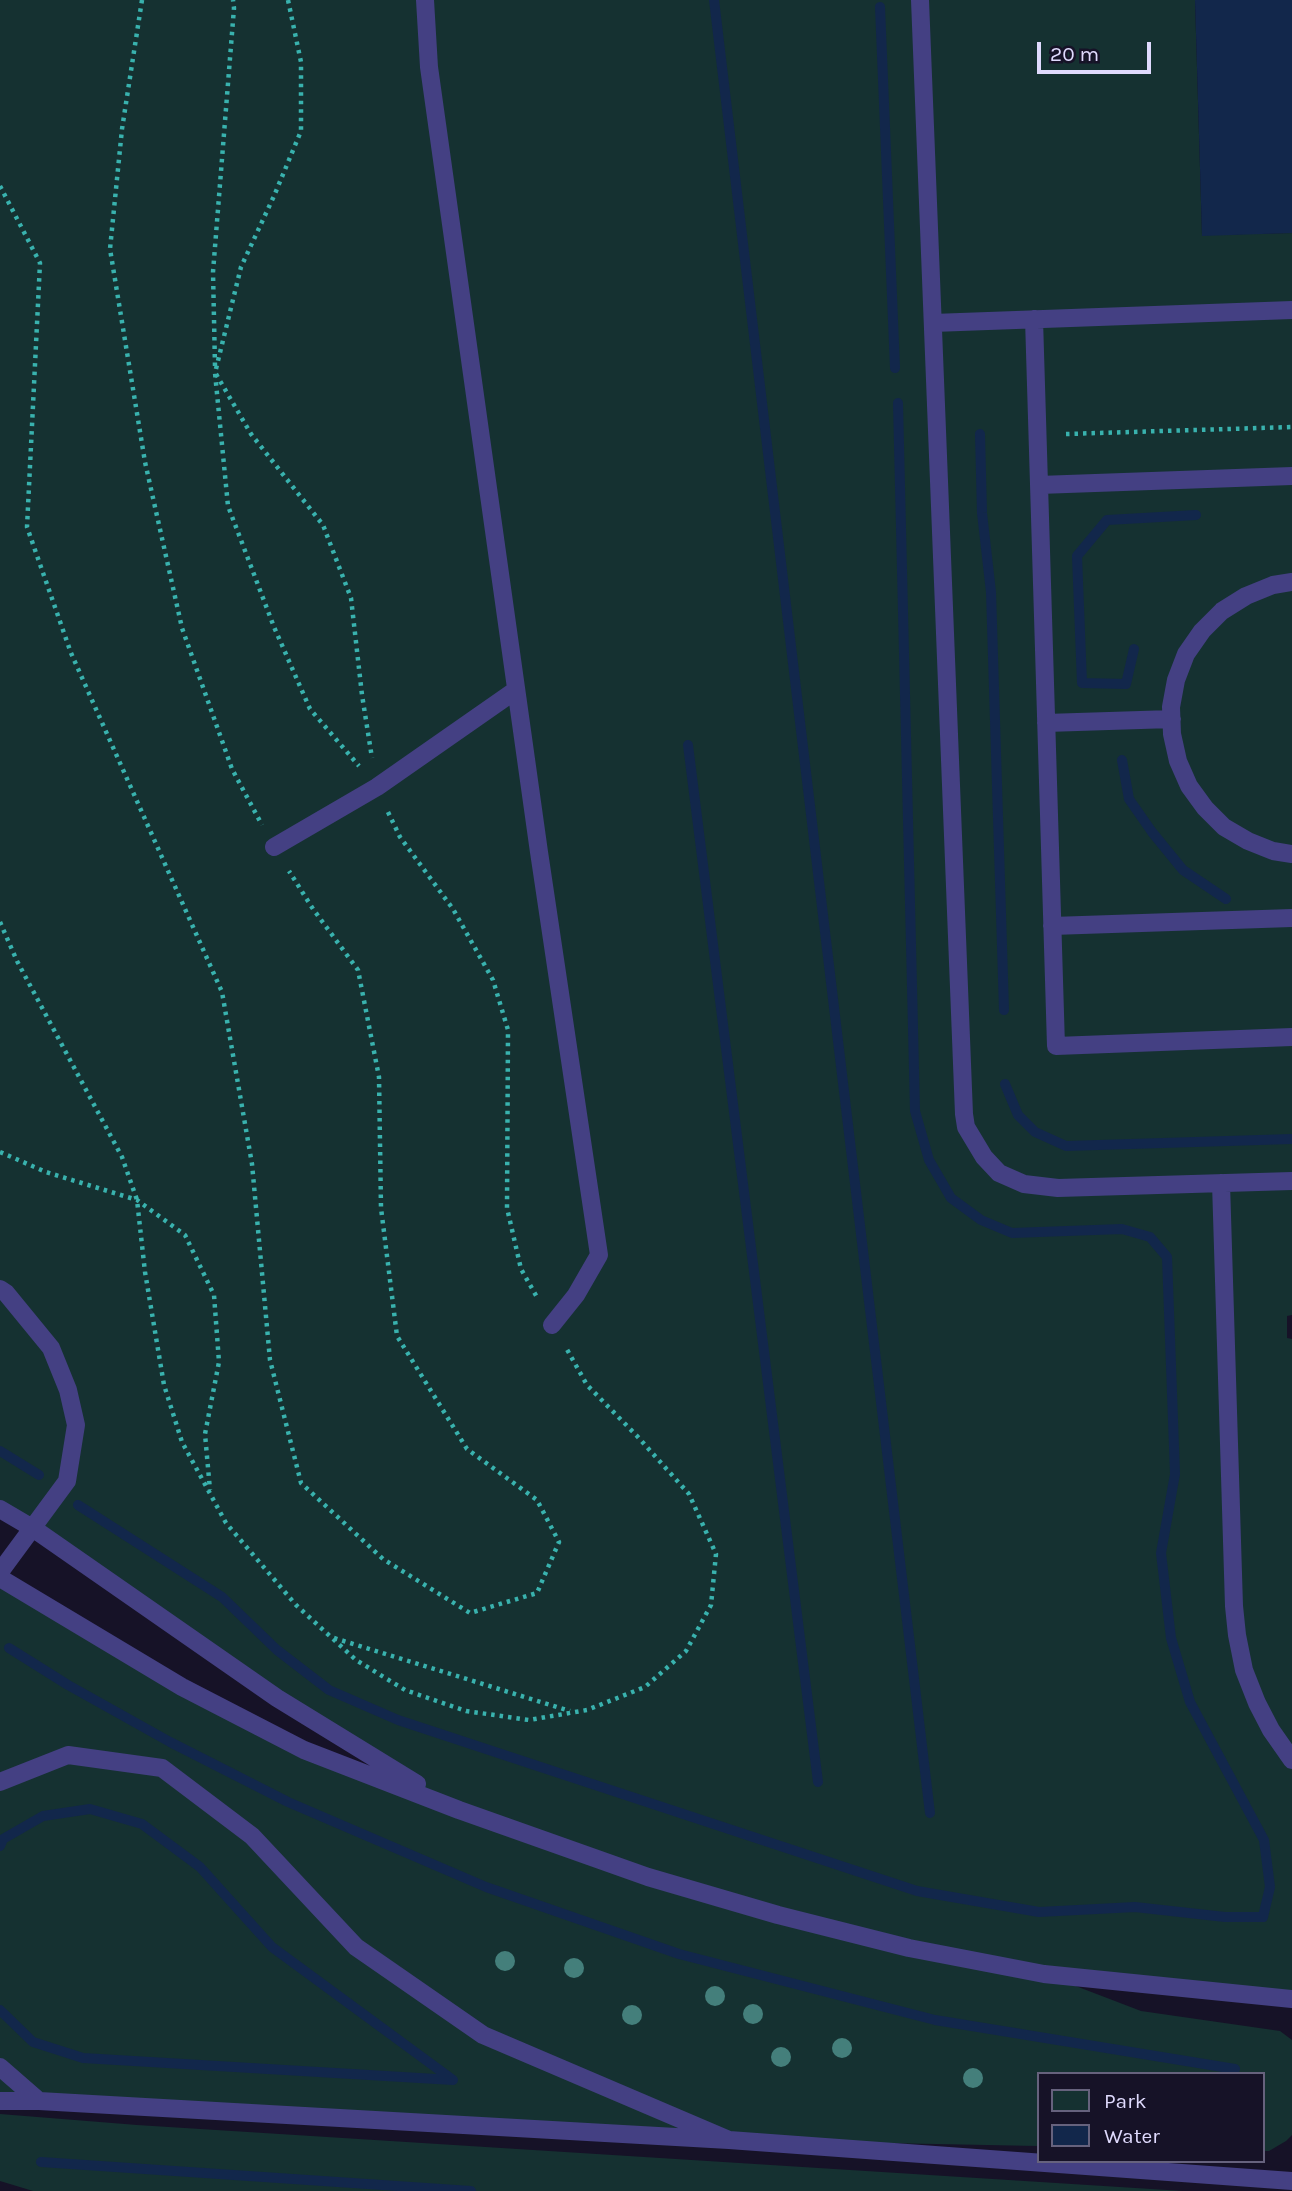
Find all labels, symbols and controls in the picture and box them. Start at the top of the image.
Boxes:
scale bar [1040,28,1154,72]
text: 20 m [1050,42,1099,66]
legend [1036,2072,1264,2163]
text: Park [1104,2089,1147,2113]
text: Water [1104,2124,1160,2148]

